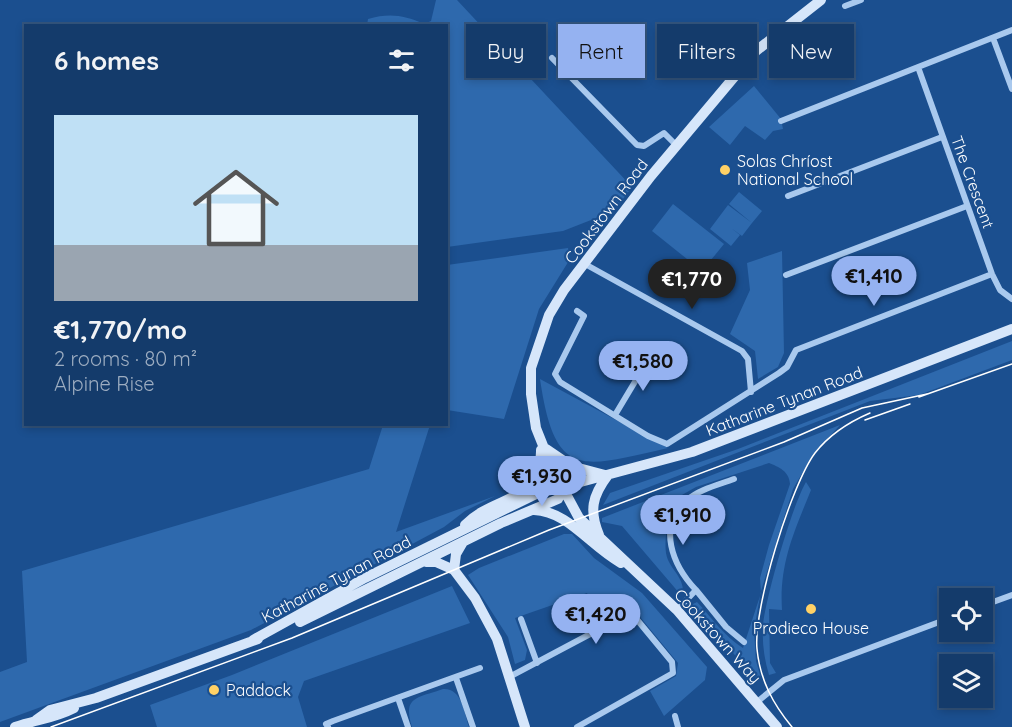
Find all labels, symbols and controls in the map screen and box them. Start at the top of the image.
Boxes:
chip: Buy [466,24,546,78]
chip: Rent [558,24,645,78]
chip: Filters [657,24,757,78]
chip: New [769,24,854,78]
text: 6 homes [54,44,159,77]
icon: filters [385,44,418,77]
street label: The Crescent [947,133,999,231]
place label: Solas Chríost National School [737,151,853,189]
icon: home [182,154,290,262]
street label: Cookstown Road [560,155,652,267]
marker: Solas Chríost National School [718,163,732,177]
pin: €1,410 [825,256,923,307]
pin: €1,770 [643,259,741,310]
text: €1,410 [845,263,903,288]
text: €1,770 [662,266,722,291]
text: €1,770/mo [54,313,187,346]
pin: €1,580 [594,341,692,392]
text: 2 rooms · 80 m² [54,346,197,371]
text: €1,580 [613,348,673,373]
street label: Katharine Tynan Road [703,362,865,440]
text: Alpine Rise [54,371,155,396]
pin: €1,930 [493,456,591,507]
text: €1,930 [512,463,572,488]
pin: €1,910 [634,495,732,546]
text: €1,910 [654,502,712,527]
street label: Katharine Tynan Road [258,531,414,627]
street label: Cookstown Way [670,585,766,687]
map controls [939,588,993,708]
button: locate [939,588,993,642]
pin: €1,420 [547,594,645,645]
text: €1,420 [565,601,627,626]
marker: Prodieco House [804,602,818,616]
place label: Prodieco House [753,618,869,638]
button: layers [939,654,993,708]
place label: Paddock [226,680,291,700]
marker: Paddock [207,683,221,697]

